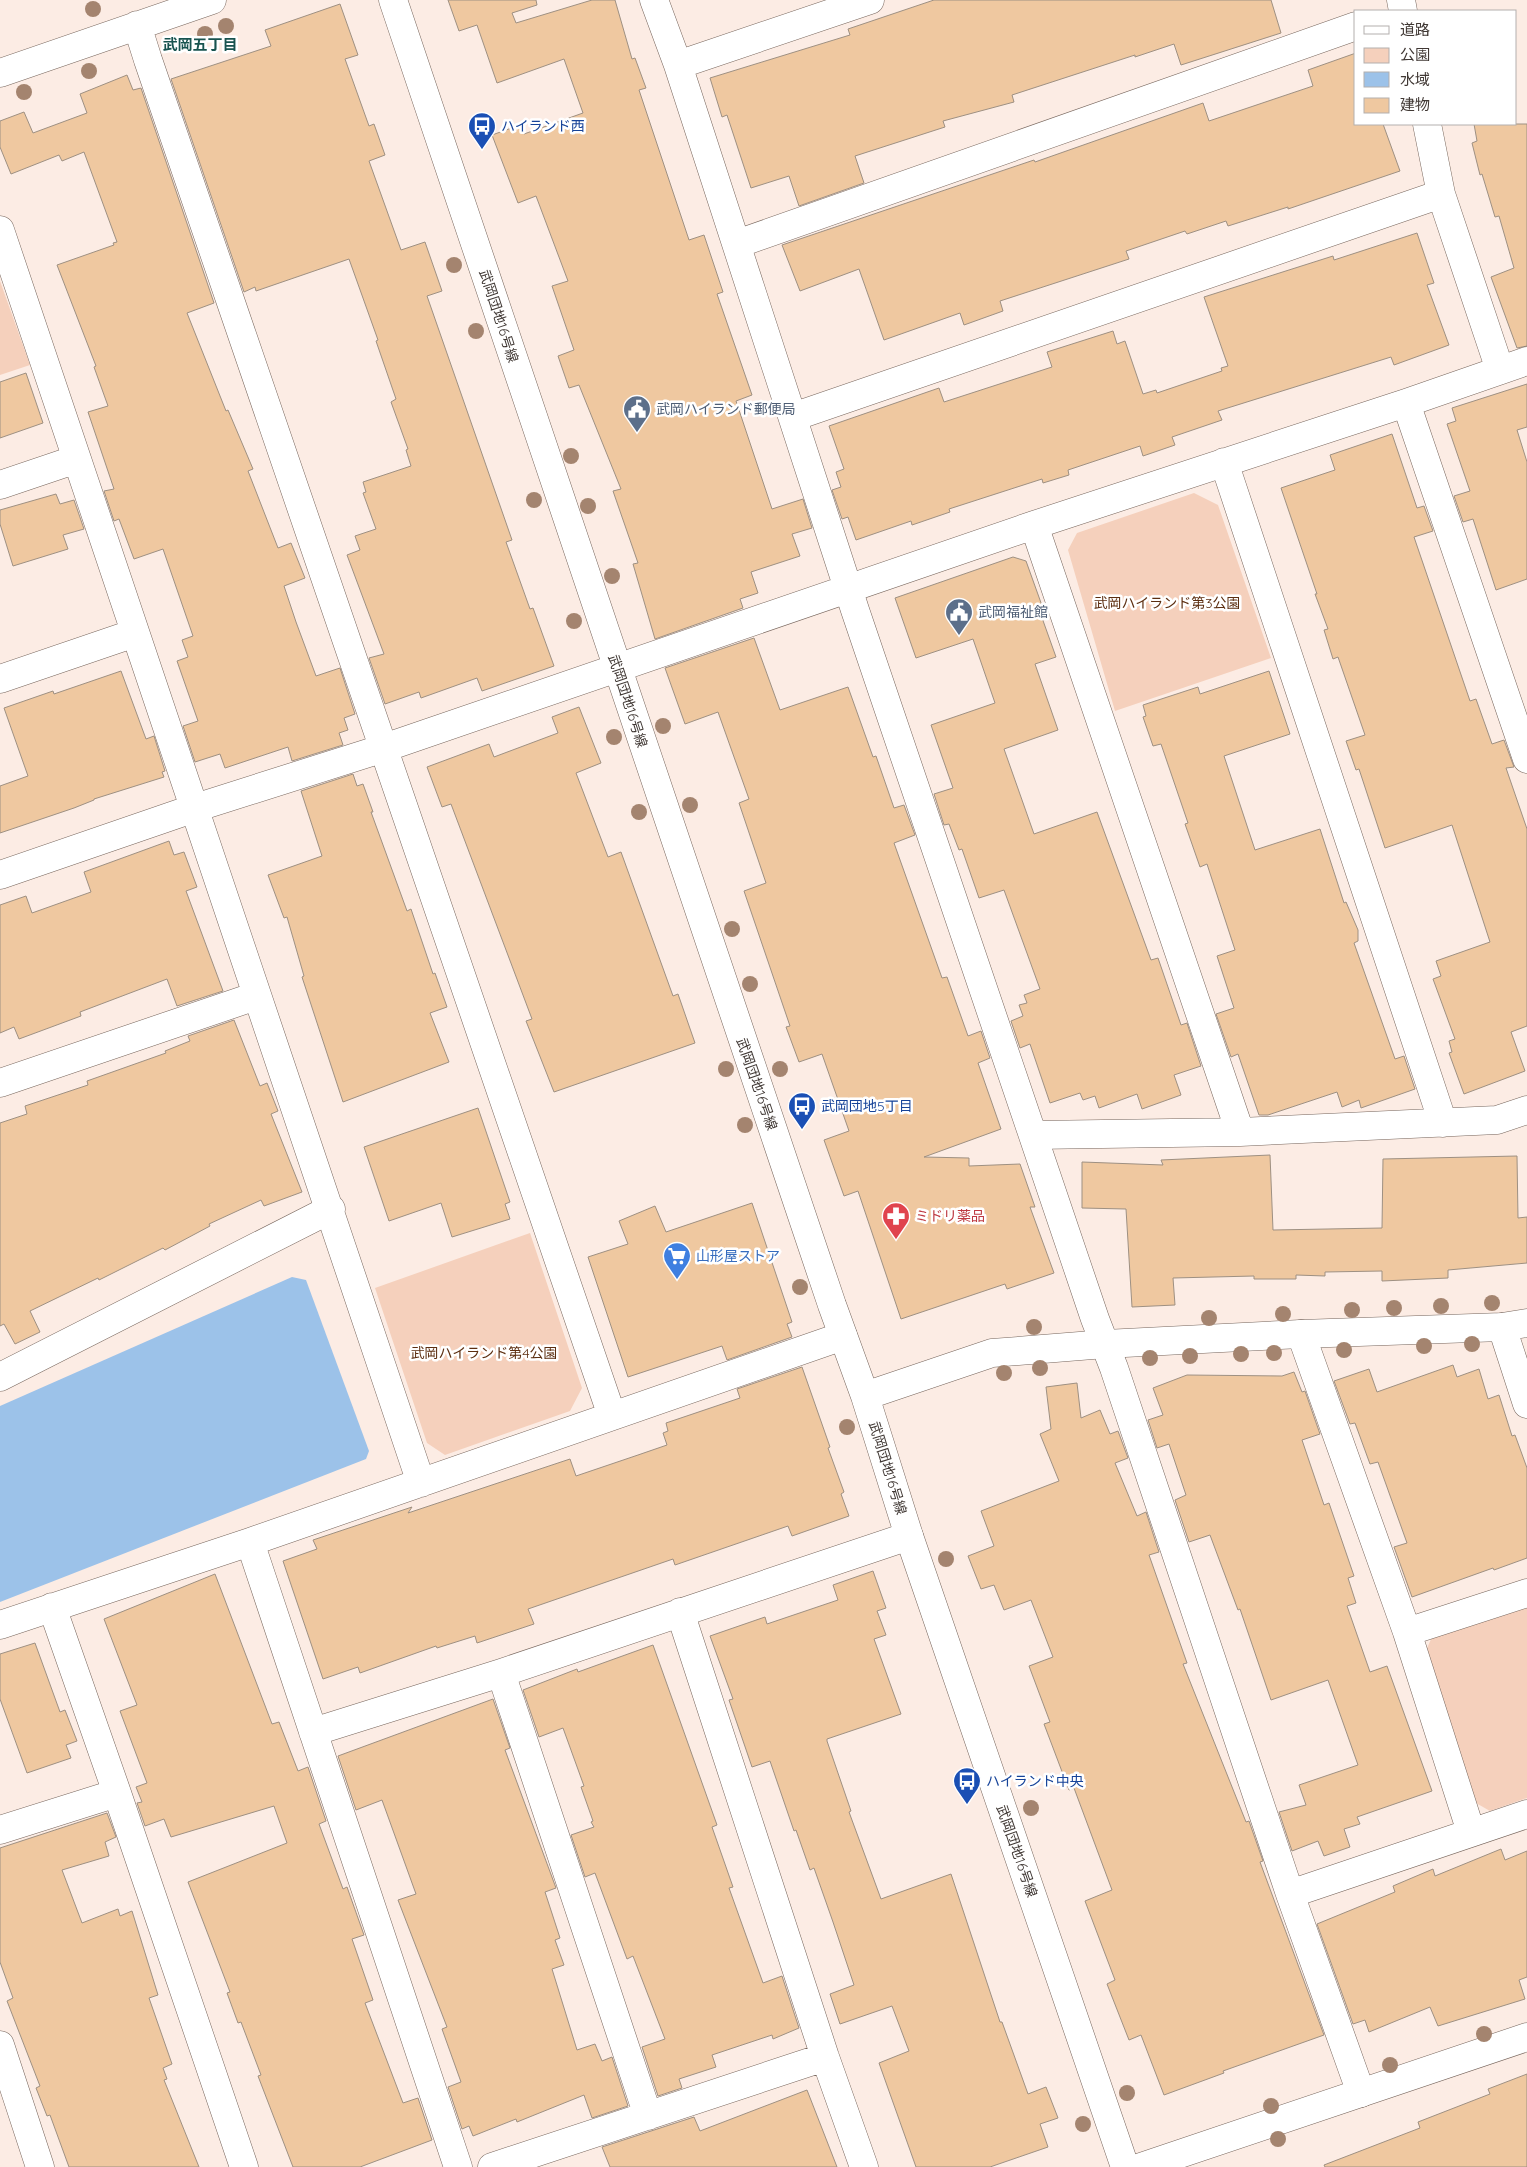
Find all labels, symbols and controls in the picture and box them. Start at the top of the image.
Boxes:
legend [1354,10,1517,125]
text: 道路 [1400,20,1430,39]
district label: 武岡五丁目 [162,35,238,54]
text: 公園 [1400,45,1430,64]
text: 水域 [1400,70,1430,89]
text: 建物 [1400,95,1430,114]
bus stop icon: ハイランド西 [467,111,497,150]
place label: ハイランド西 [501,117,585,135]
street label: 武岡団地16号線 [475,267,523,365]
public building icon: 武岡ハイランド郵便局 [622,394,652,433]
place label: 武岡ハイランド郵便局 [656,400,796,418]
park label: 武岡ハイランド第3公園 [1093,594,1241,612]
public building icon: 武岡福祉館 [944,597,974,636]
place label: 武岡福祉館 [978,603,1048,621]
street label: 武岡団地16号線 [604,652,652,750]
street label: 武岡団地16号線 [733,1035,781,1133]
bus stop icon: 武岡団地5丁目 [787,1091,817,1130]
place label: 武岡団地5丁目 [821,1097,913,1115]
pharmacy icon: ミドリ薬品 [881,1201,911,1240]
place label: ミドリ薬品 [915,1207,985,1225]
supermarket icon: 山形屋ストア [662,1241,692,1280]
place label: 山形屋ストア [696,1247,780,1265]
park label: 武岡ハイランド第4公園 [410,1344,558,1362]
street label: 武岡団地16号線 [865,1419,911,1517]
bus stop icon: ハイランド中央 [952,1766,982,1805]
place label: ハイランド中央 [986,1772,1084,1790]
street label: 武岡団地16号線 [993,1802,1041,1900]

